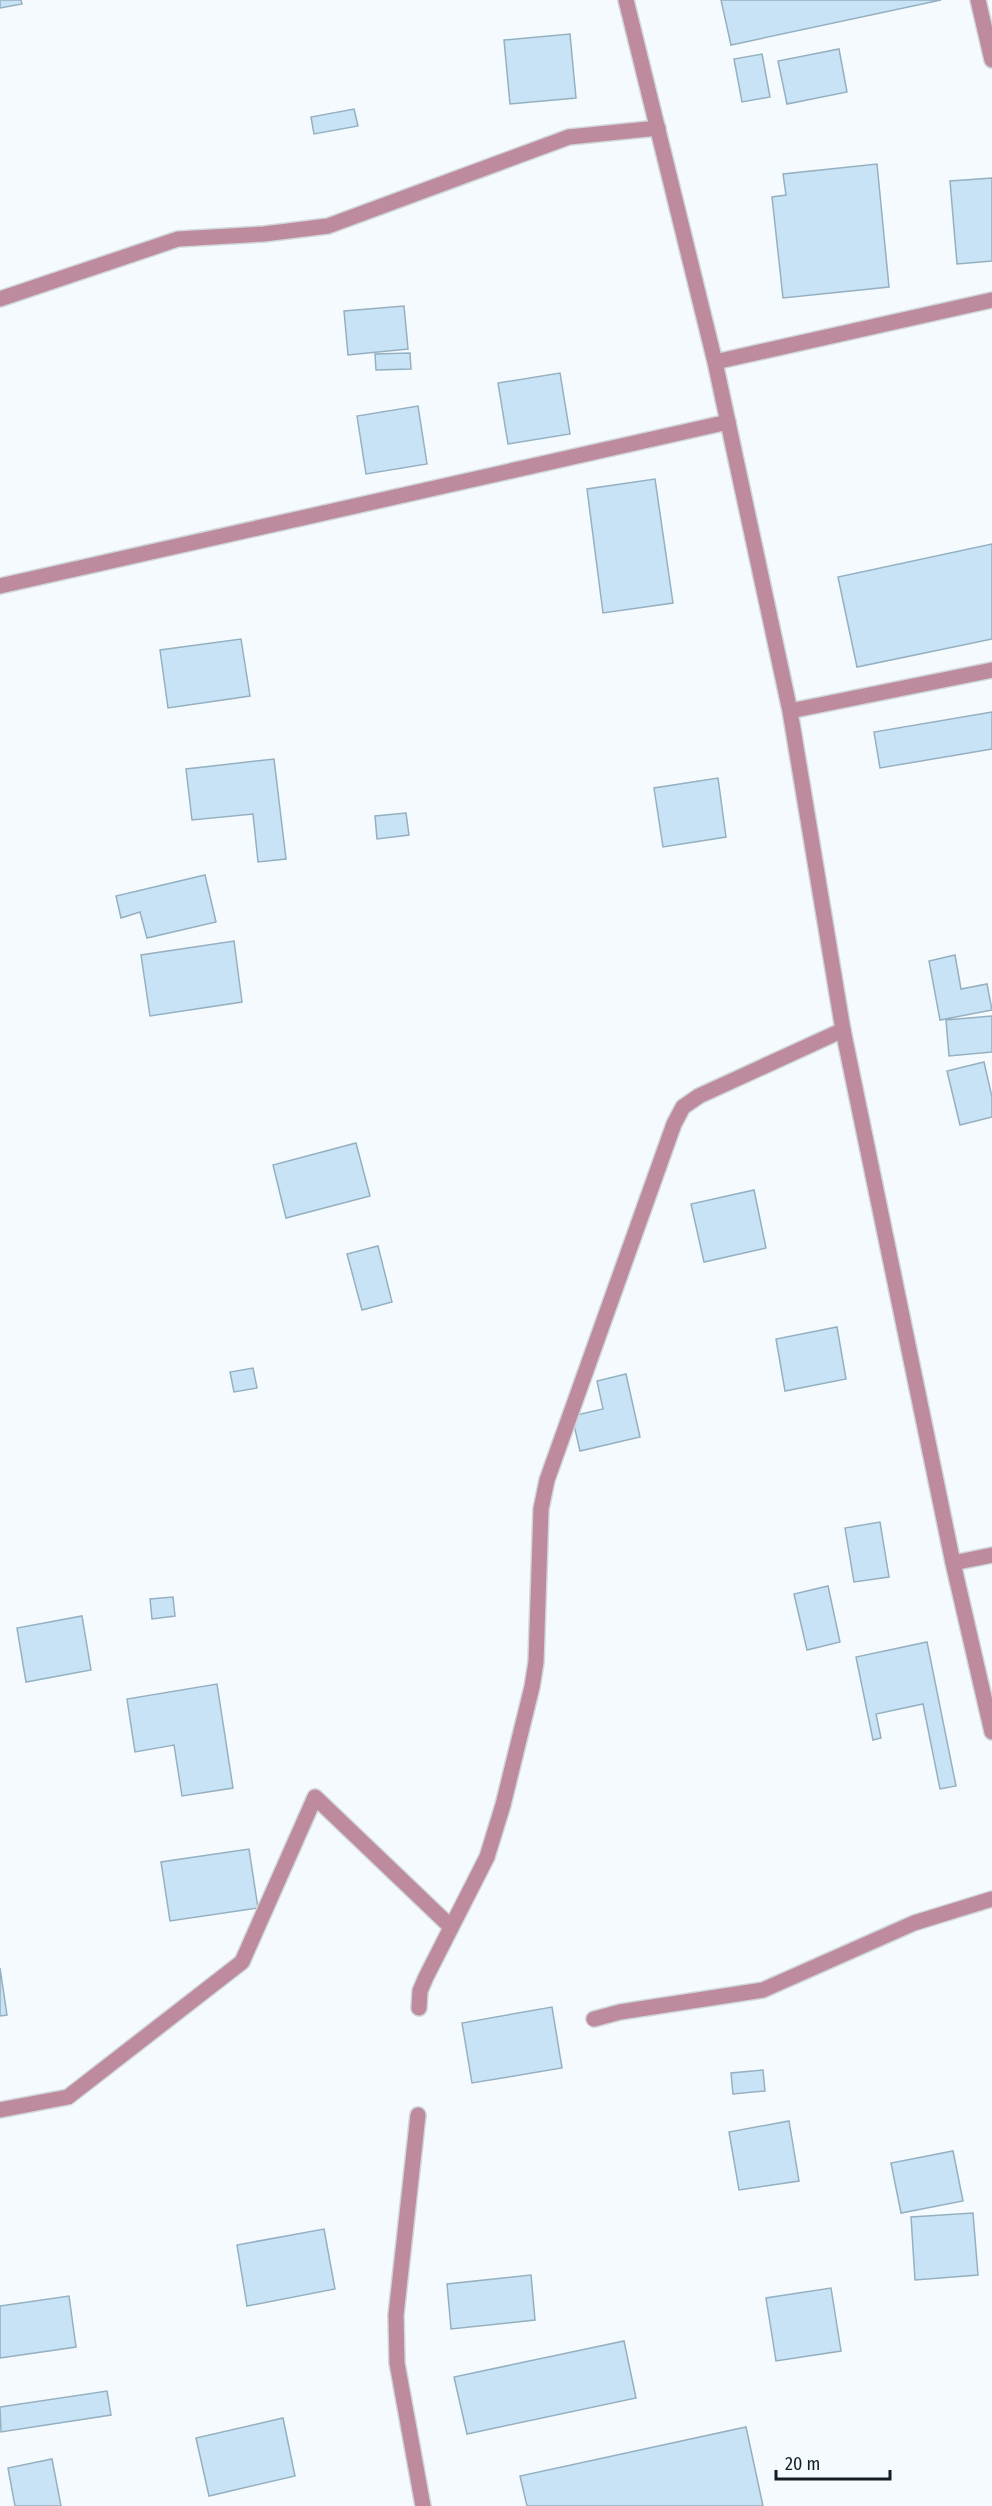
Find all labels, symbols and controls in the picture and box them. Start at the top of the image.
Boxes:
scale bar [776,2443,890,2481]
text: 20 m [785,2453,820,2475]

